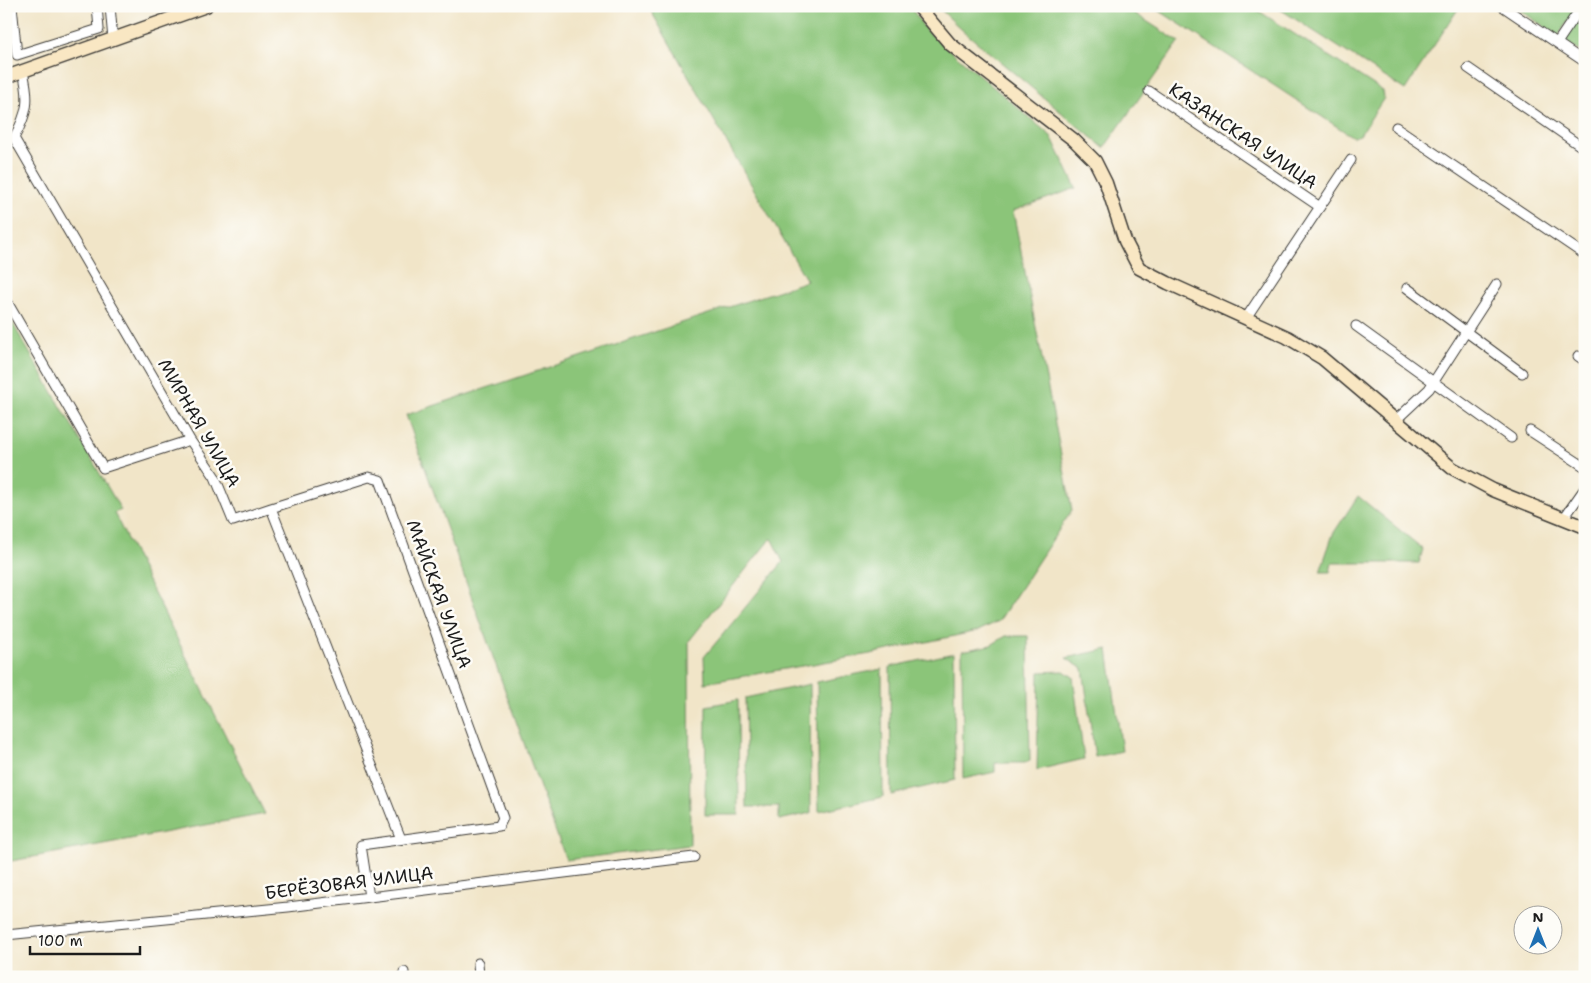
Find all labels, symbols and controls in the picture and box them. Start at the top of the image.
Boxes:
street label: КАЗАНСКАЯ УЛИЦА [1164,77,1322,195]
street label: МИРНАЯ УЛИЦА [152,354,246,492]
street label: МАЙСКАЯ УЛИЦА [401,516,477,672]
street label: БЕРЁЗОВАЯ УЛИЦА [263,861,435,905]
north arrow [1514,906,1564,956]
text: N [1532,908,1544,926]
scale bar [30,923,140,955]
text: 100 m [38,931,83,951]

